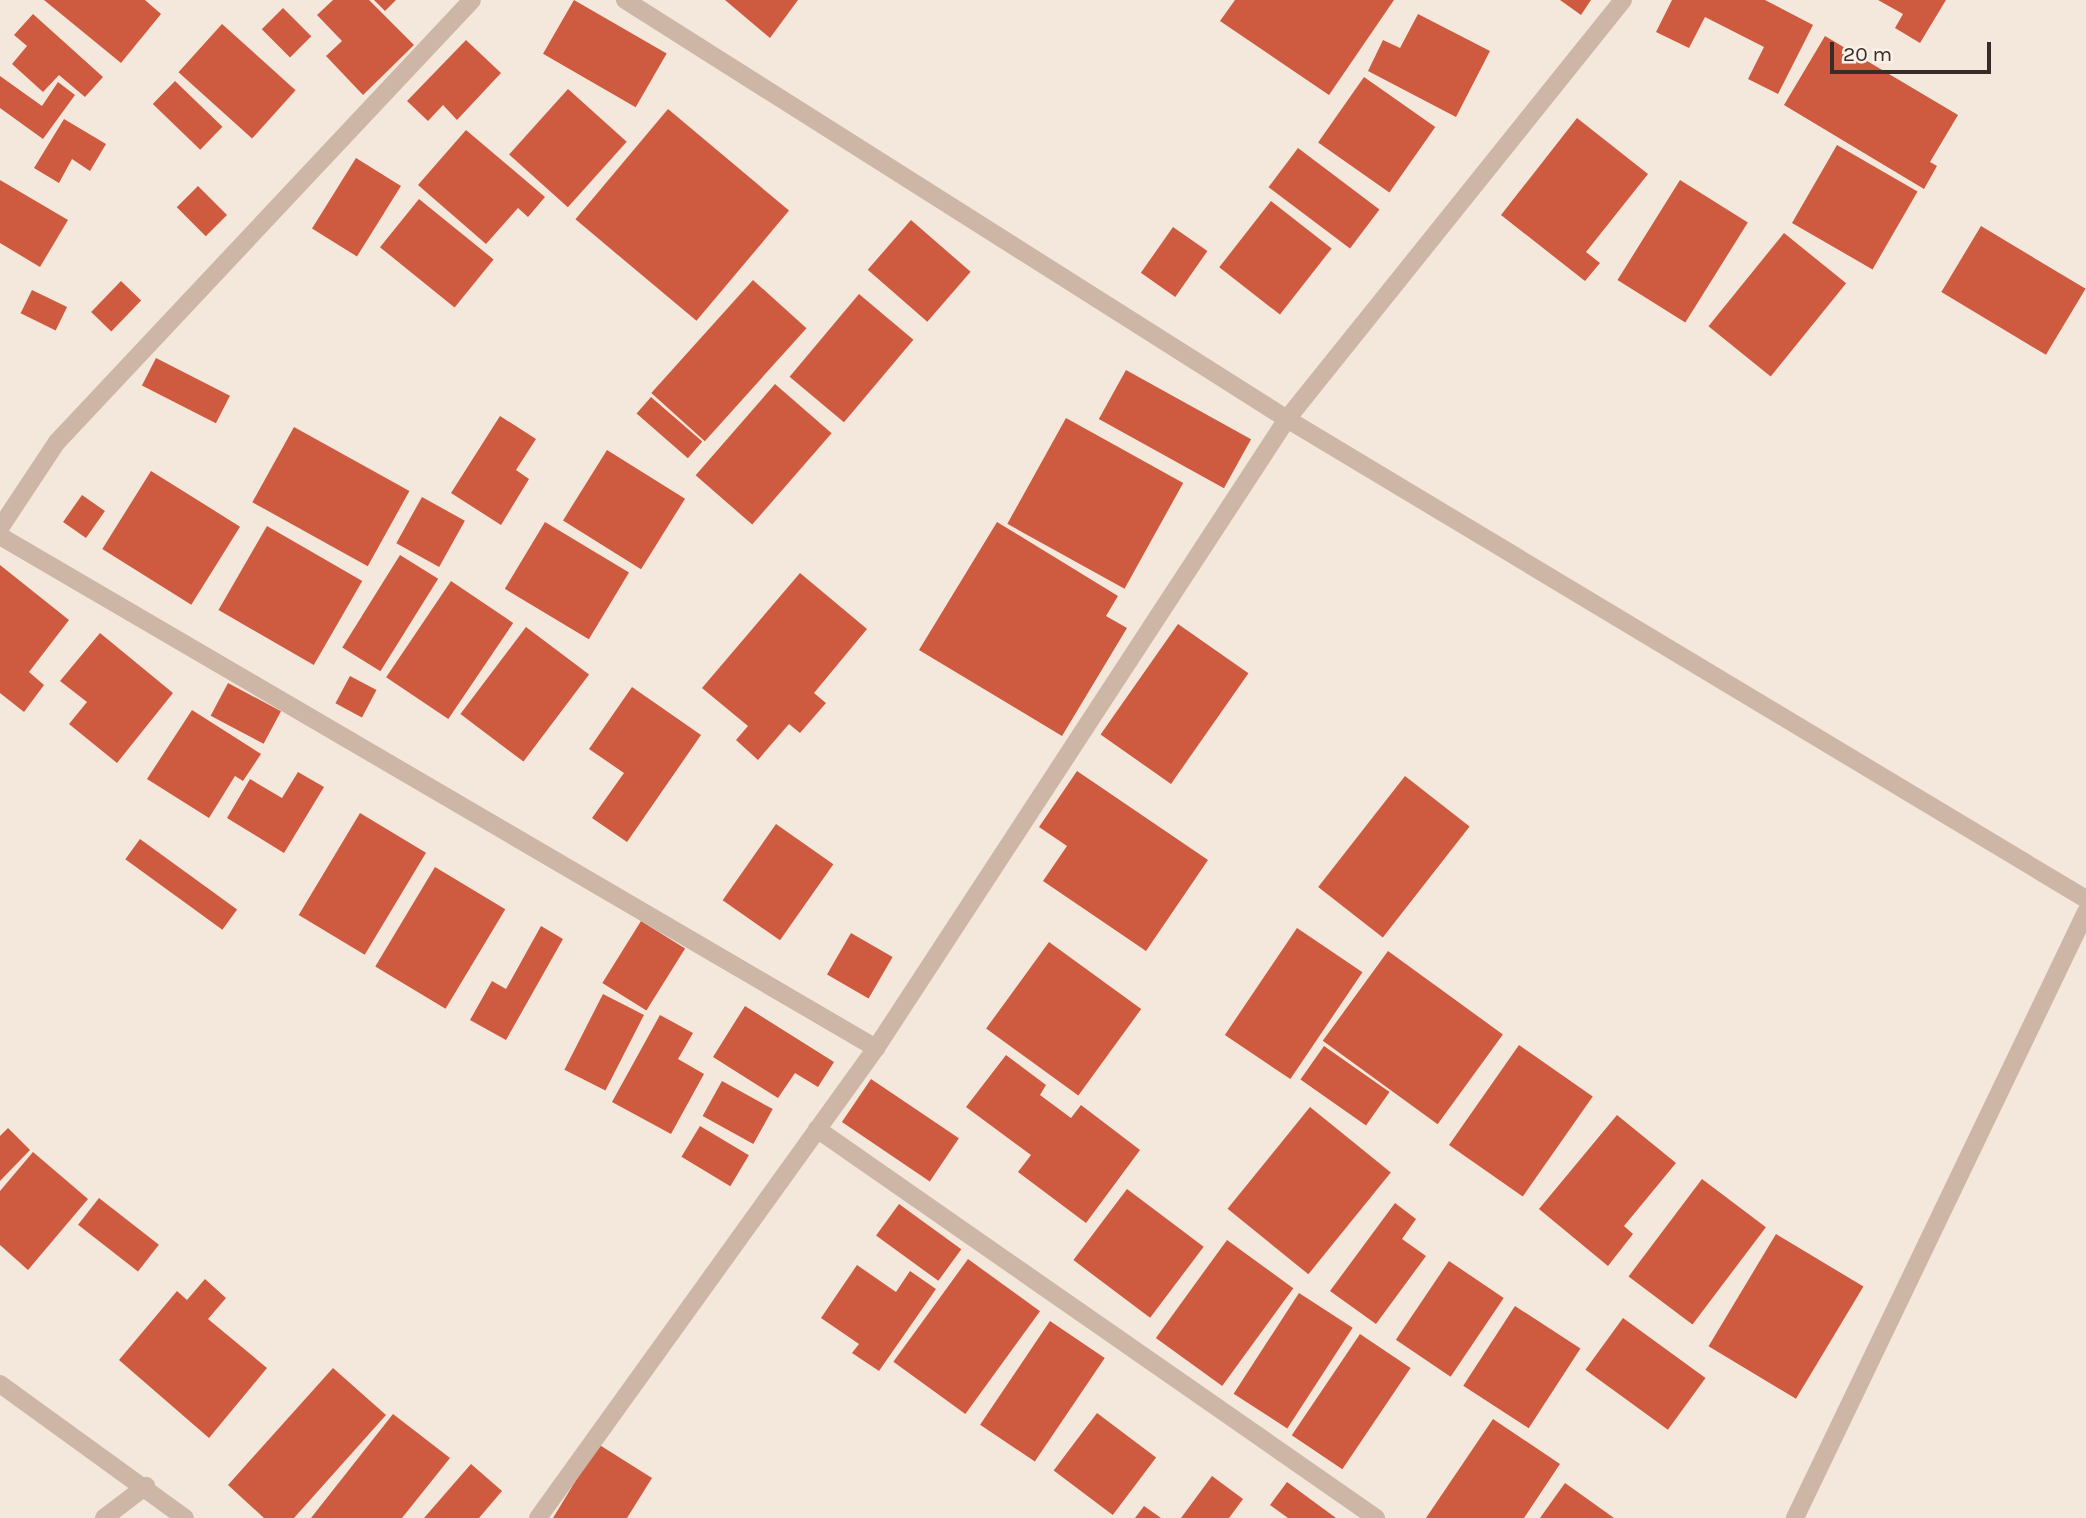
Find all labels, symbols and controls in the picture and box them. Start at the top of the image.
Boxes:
scale bar [1834,28,1995,72]
text: 20 m [1843,42,1892,66]

